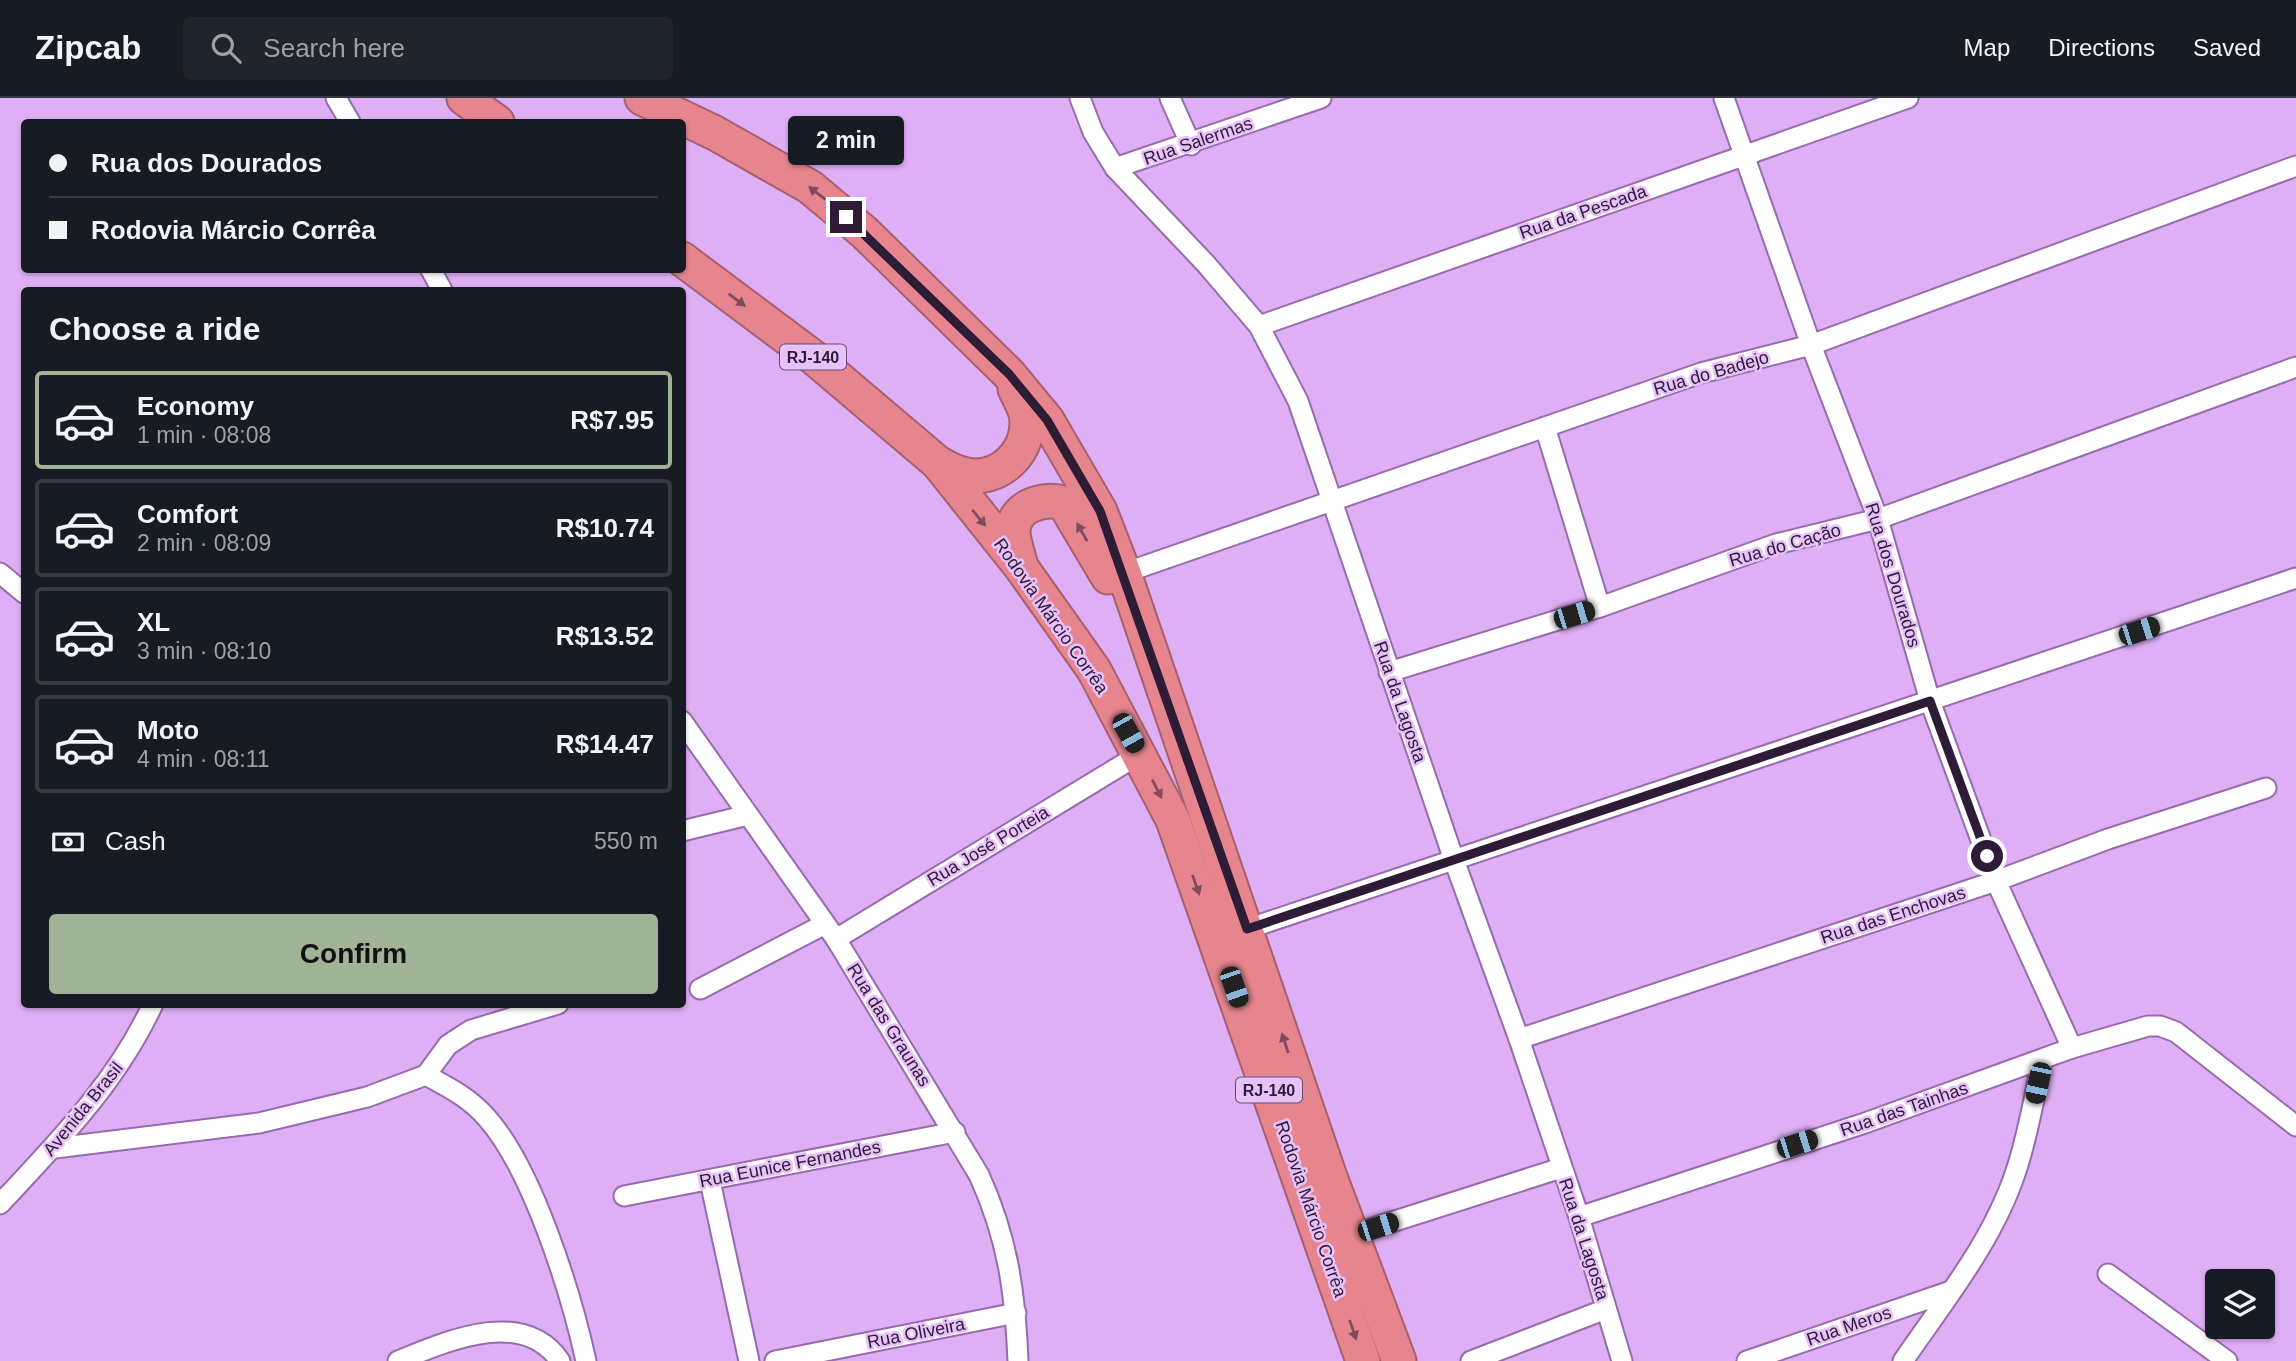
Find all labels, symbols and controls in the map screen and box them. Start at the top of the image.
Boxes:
search box [183,17,673,80]
text: Zipcab [35,29,141,66]
icon: search [207,29,245,67]
text: Search here [263,33,405,63]
text: Map [1964,34,2010,61]
text: Directions [2048,34,2155,61]
text: Saved [2193,34,2261,61]
street label: Rua Salermas [1141,113,1255,169]
callout: 2 min [788,116,904,164]
text: 2 min [816,127,876,153]
text: Rua dos Dourados [91,148,322,178]
street label: Rua da Pescada [1517,181,1650,243]
one-way arrow [808,185,826,200]
route end [830,201,862,233]
text: Rodovia Márcio Corrêa [91,215,376,245]
one-way arrow [728,293,746,307]
text: Choose a ride [49,311,261,347]
road number: RJ-140 [780,344,846,370]
street label: Rua do Badejo [1651,347,1771,399]
icon: car [53,389,116,452]
text: Economy [137,391,254,421]
text: R$7.95 [570,405,654,435]
text: 1 min · 08:08 [137,422,271,448]
icon: car [53,497,116,560]
text: Comfort [137,499,238,529]
street label: Rua dos Dourados [1861,500,1925,650]
one-way arrow [971,509,986,526]
text: R$10.74 [556,513,654,543]
street label: Rua do Cação [1727,520,1843,570]
one-way arrow [1076,522,1088,542]
text: 2 min · 08:09 [137,530,271,556]
street label: Rodovia Márcio Corrêa [990,534,1113,698]
car [1551,599,1598,631]
icon: car [53,605,116,668]
text: XL [137,607,170,637]
car [2116,615,2163,647]
text: R$13.52 [556,621,654,651]
text: 3 min · 08:10 [137,638,271,664]
street label: Rua da Lagosta [1370,639,1430,766]
car [1109,710,1148,756]
icon: car [53,713,116,776]
text: Moto [137,715,199,745]
text: R$14.47 [556,729,654,759]
text: 4 min · 08:11 [137,746,270,772]
one-way arrow [1152,779,1163,799]
street label: Rua José Porteia [924,801,1053,890]
icon: cash [49,823,87,861]
text: Cash [105,826,166,856]
text: 550 m [594,828,658,854]
route start [1971,840,2003,872]
one-way arrow [1191,874,1202,895]
street label: Rua das Enchovas [1818,882,1968,948]
button: Confirm [49,914,658,994]
street label: Rua das Graunas [843,960,935,1090]
car [1218,964,1251,1010]
one-way arrow [1280,1032,1290,1053]
street label: Avenida Brasil [39,1058,127,1160]
car [2024,1060,2053,1106]
road number: RJ-140 [1236,1078,1302,1102]
street label: Rua das Tainhas [1838,1078,1970,1140]
street label: Rodovia Márcio Corrêa [1271,1118,1351,1301]
car [1774,1128,1821,1160]
street label: Rua Eunice Fernandes [698,1137,882,1191]
street label: Rua da Lagosta [1555,1175,1613,1303]
car [1355,1211,1402,1243]
map controls [2205,1269,2275,1339]
button: layers [2205,1269,2275,1339]
street label: Rua Meros [1804,1302,1894,1350]
street label: Rua Oliveira [865,1314,967,1352]
one-way arrow [1348,1320,1359,1341]

